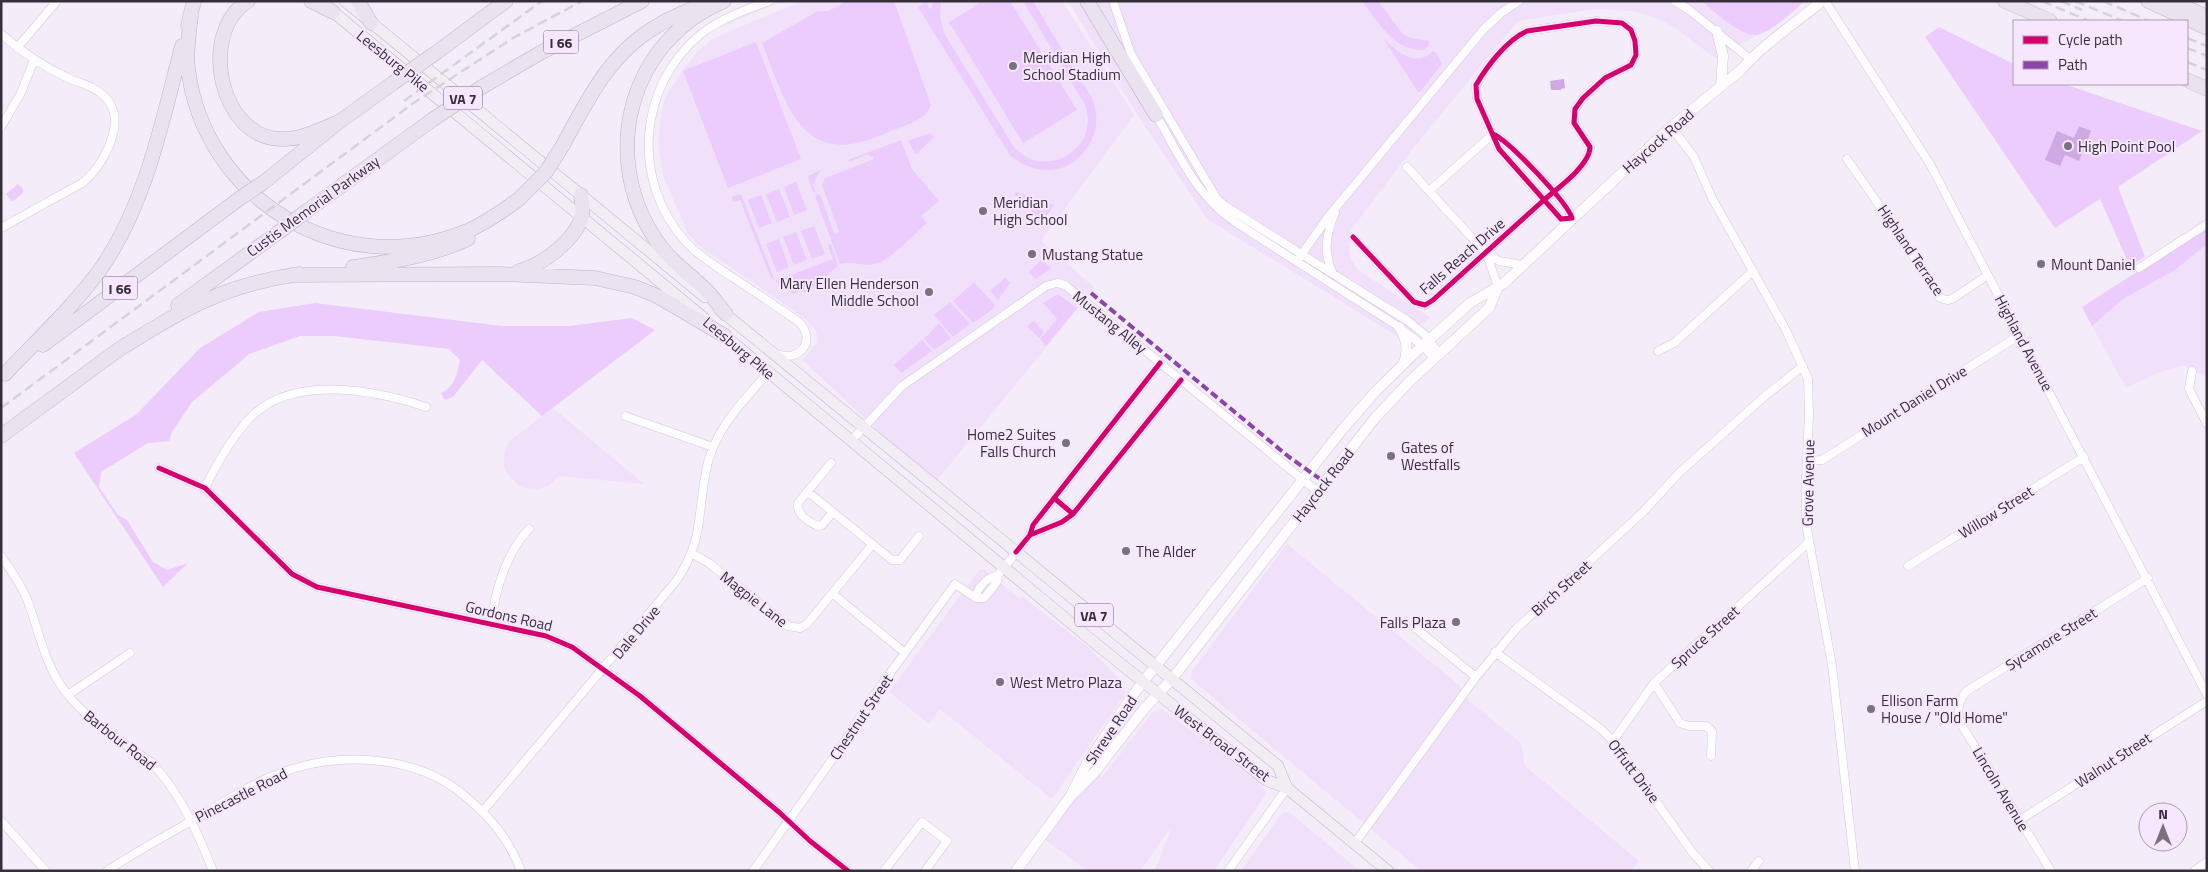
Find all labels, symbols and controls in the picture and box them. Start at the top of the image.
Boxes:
legend [2013,20,2188,85]
street label: Leesburg Pike [352,24,434,98]
text: Cycle path [2058,28,2123,51]
road number: I 66 [544,31,578,54]
place label: Meridian High School Stadium [1023,46,1121,86]
text: Path [2058,53,2088,76]
marker: Meridian High School Stadium [1007,60,1019,72]
road number: VA 7 [444,86,482,110]
street label: Haycock Road [1617,103,1699,179]
place label: High Point Pool [2078,135,2175,158]
marker: High Point Pool [2062,140,2074,152]
street label: Custis Memorial Parkway [242,150,384,262]
place label: Meridian High School [993,191,1068,231]
street label: Highland Terrace [1872,200,1950,300]
marker: Meridian High School [977,205,989,217]
street label: Falls Reach Drive [1414,212,1510,300]
place label: Mustang Statue [1042,243,1143,266]
marker: Mustang Statue [1026,248,1038,260]
place label: Mount Daniel [2051,253,2136,276]
marker: Mount Daniel [2035,258,2047,270]
place label: Mary Ellen Henderson Middle School [780,272,919,312]
road number: I 66 [102,276,138,300]
street label: Mustang Alley [1068,285,1152,359]
marker: Mary Ellen Henderson Middle School [923,286,935,298]
street label: Highland Avenue [1989,291,2059,395]
street label: Leesburg Pike [698,311,780,385]
street label: Mount Daniel Drive [1857,359,1971,443]
place label: Home2 Suites Falls Church [967,423,1056,463]
place label: Gates of Westfalls [1401,436,1460,476]
marker: Home2 Suites Falls Church [1060,437,1072,449]
street label: Grove Avenue [1796,439,1820,527]
street label: Haycock Road [1287,443,1359,527]
marker: Gates of Westfalls [1385,450,1397,462]
street label: Willow Street [1954,479,2039,544]
place label: The Alder [1136,540,1196,563]
marker: The Alder [1120,545,1132,557]
street label: Birch Street [1526,554,1597,621]
street label: Magpie Lane [715,565,793,633]
street label: Gordons Road [463,595,555,637]
street label: Spruce Street [1666,599,1745,674]
street label: Dale Drive [607,600,665,664]
street label: Sycamore Street [2001,601,2102,676]
road number: VA 7 [1075,604,1113,626]
place label: Falls Plaza [1380,611,1446,634]
marker: Falls Plaza [1450,616,1462,628]
street label: Chestnut Street [824,669,899,765]
place label: West Metro Plaza [1010,671,1122,694]
marker: West Metro Plaza [994,676,1006,688]
place label: Ellison Farm House / "Old Home" [1881,689,2008,729]
street label: Shreve Road [1079,691,1143,769]
street label: West Broad Street [1169,699,1276,787]
marker: Ellison Farm House / "Old Home" [1865,703,1877,715]
street label: Barbour Road [79,704,161,776]
street label: Walnut Street [2070,726,2156,793]
street label: Offutt Drive [1602,734,1666,808]
street label: Lincoln Avenue [1967,743,2035,835]
street label: Pinecastle Road [191,762,291,828]
north arrow [2138,802,2188,852]
text: N [2158,803,2168,824]

